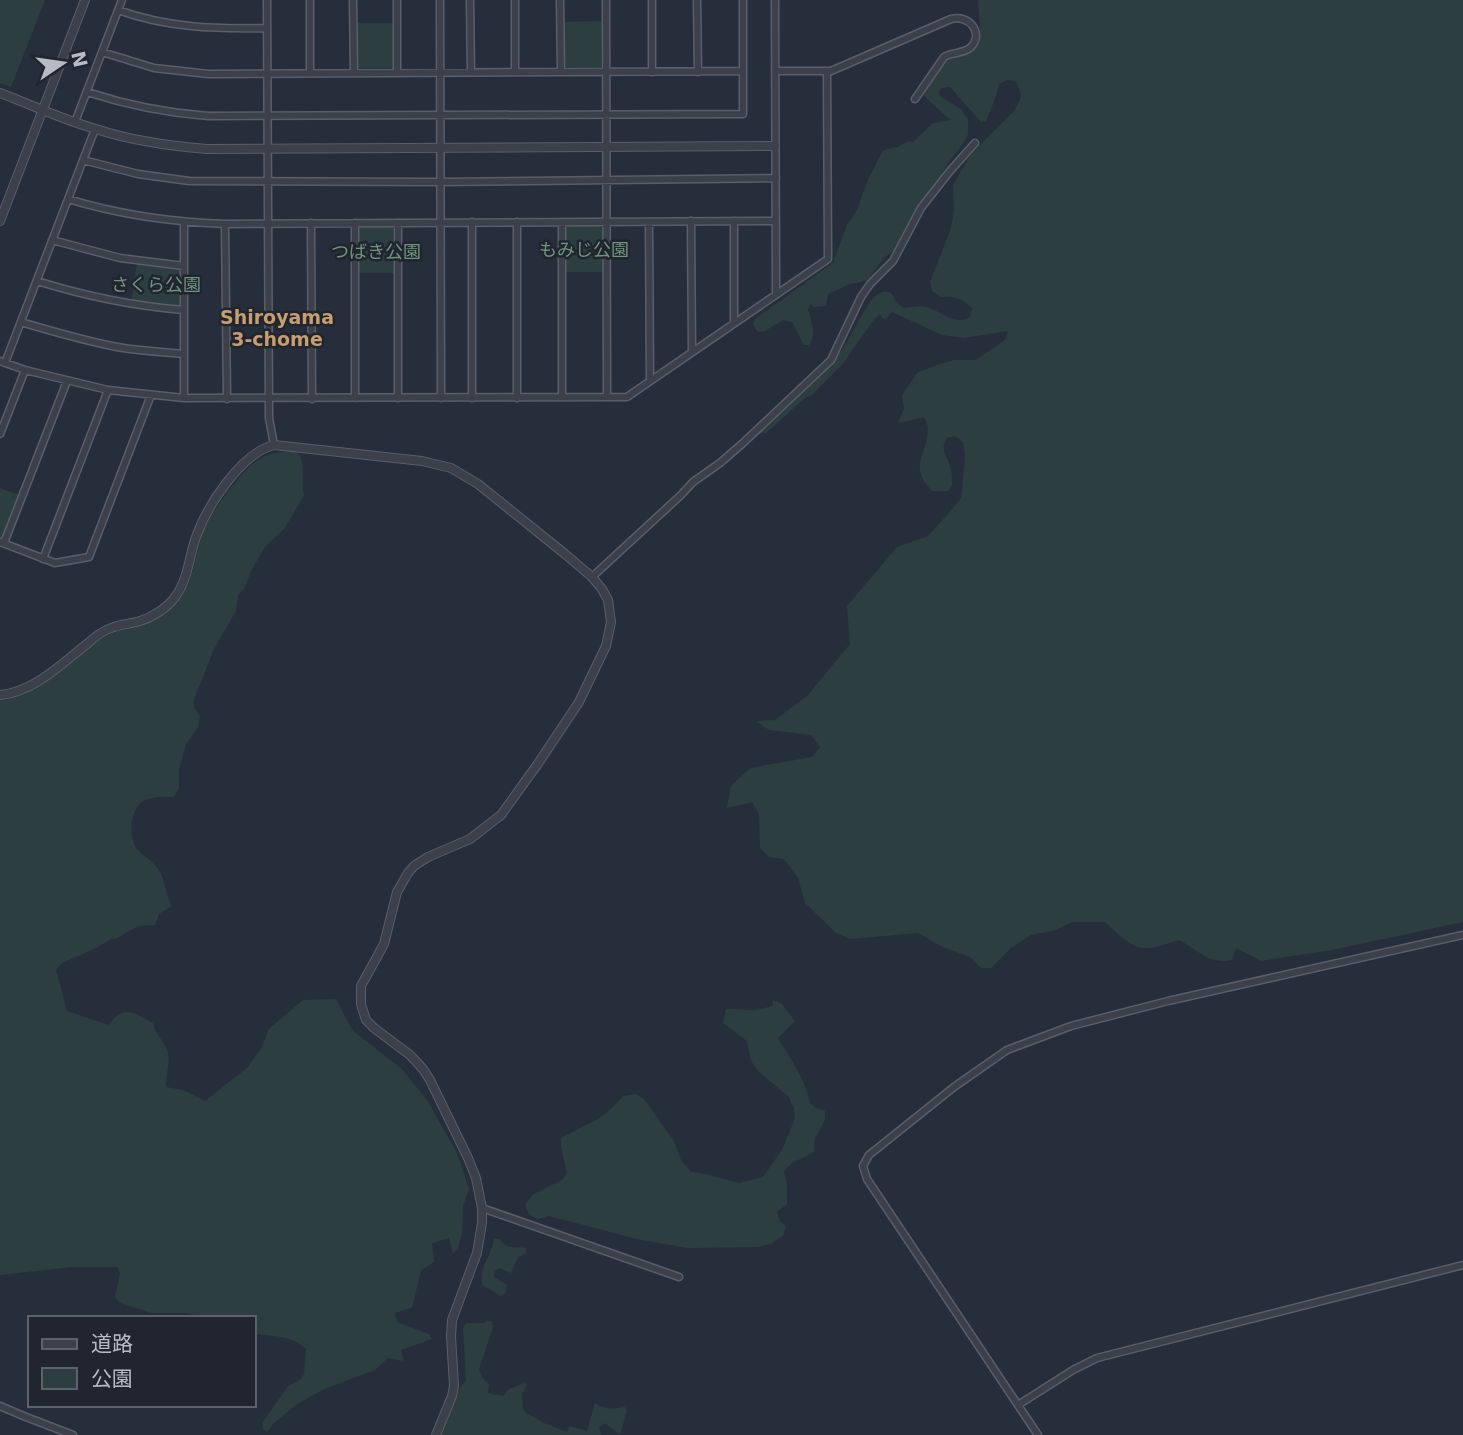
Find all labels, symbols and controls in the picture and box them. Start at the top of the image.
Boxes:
north arrow [28,28,98,98]
text: N [67,49,92,69]
park label: もみじ公園 [539,239,629,260]
park label: つばき公園 [331,241,421,262]
park label: さくら公園 [111,274,201,295]
district label: Shiroyama 3-chome [220,306,334,350]
legend [28,1316,256,1407]
text: 道路 [91,1332,133,1356]
text: 公園 [91,1367,133,1391]

